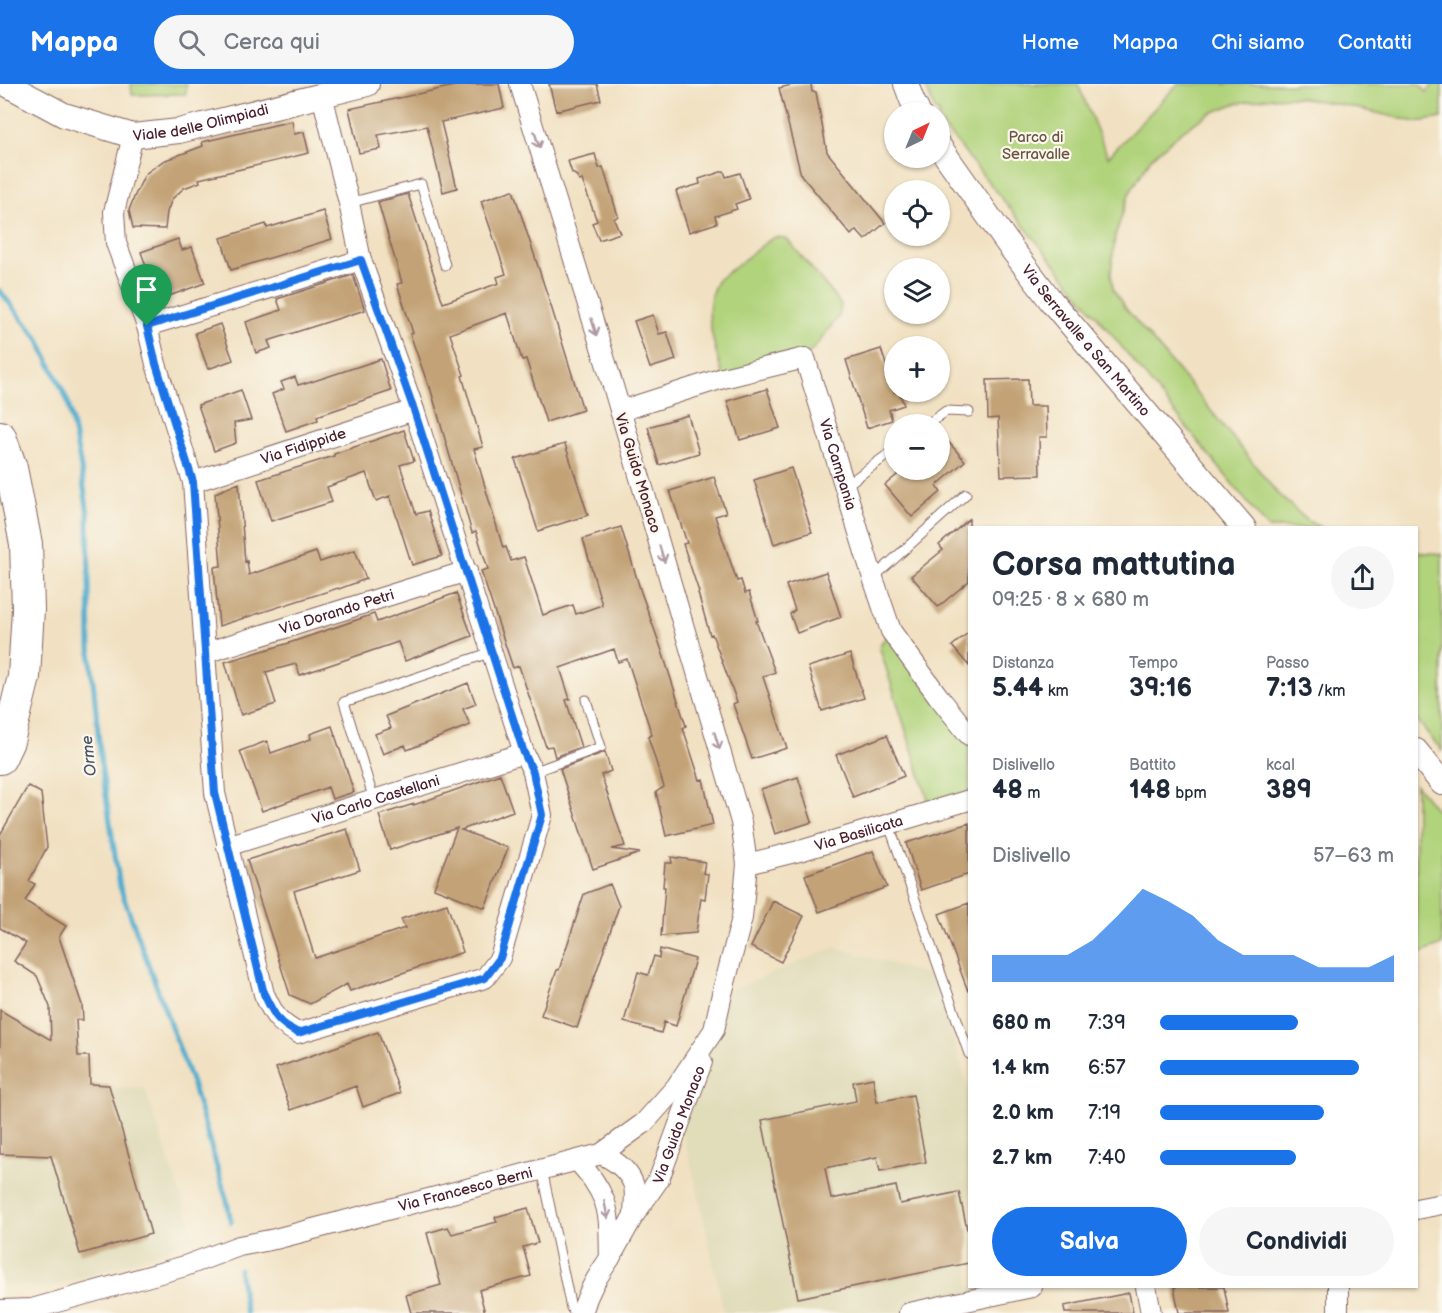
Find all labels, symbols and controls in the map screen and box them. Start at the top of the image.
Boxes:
search box [154,15,574,69]
text: Mappa [30,26,118,59]
icon: search [175,26,208,59]
text: Cerca qui [223,29,320,56]
text: Home [1022,30,1079,55]
text: Mappa [1112,30,1178,55]
text: Chi siamo [1211,30,1305,55]
text: Contatti [1338,30,1412,55]
street label: Viale delle Olimpiadi [132,100,271,146]
north arrow [884,102,950,168]
map controls [884,102,950,480]
park label: Parco di Serravalle [1002,128,1070,164]
one-way arrow [532,130,543,149]
button: locate [884,180,950,246]
button: layers [884,258,950,324]
street label: Via Serravalle a San Martino [1017,261,1154,421]
pin [121,264,172,326]
icon: arrive [130,273,163,306]
one-way arrow [589,317,600,336]
button: + [884,336,950,402]
street label: Via Guido Monaco [610,411,665,535]
button: − [884,414,950,480]
street label: Via Campania [814,417,860,513]
street label: Via Fidippide [258,424,349,469]
one-way arrow [657,544,668,563]
text: Corsa mattutina [992,545,1236,585]
button: share [1331,546,1394,609]
street label: Via Dorando Petri [277,585,397,639]
text: 09:25 · 8 × 680 m [992,588,1149,612]
text: Distanza [992,654,1054,673]
text: Tempo [1129,654,1178,673]
text: Passo [1266,654,1309,673]
text: 5.44 [992,673,1043,704]
text: 39:16 [1129,673,1192,704]
text: 7:13 [1266,673,1313,704]
text: km [1043,682,1069,701]
text: /km [1313,682,1345,701]
one-way arrow [712,731,724,750]
water label: Orme [78,735,101,777]
text: Dislivello [992,756,1055,775]
text: Battito [1129,756,1176,775]
text: kcal [1266,756,1295,775]
street label: Via Carlo Castellani [310,771,442,829]
text: 48 [992,775,1023,806]
text: 148 [1129,775,1171,806]
text: 389 [1266,775,1312,806]
text: m [1023,784,1041,803]
text: bpm [1171,784,1207,803]
street label: Via Basilicata [813,811,905,856]
text: Dislivello [992,844,1071,868]
text: 57–63 m [1313,844,1394,868]
text: 680 m [992,1011,1051,1035]
text: 7:39 [1088,1011,1126,1035]
text: 1.4 km [992,1056,1050,1080]
text: 6:57 [1088,1056,1126,1080]
street label: Via Guido Monaco [649,1063,710,1187]
text: 2.0 km [992,1101,1054,1125]
text: 7:19 [1088,1101,1121,1125]
text: 2.7 km [992,1146,1052,1170]
text: 7:40 [1088,1146,1126,1170]
street label: Via Francesco Berni [396,1163,535,1216]
one-way arrow [601,1200,612,1219]
button: Salva [992,1207,1187,1276]
button: Condividi [1199,1207,1394,1276]

